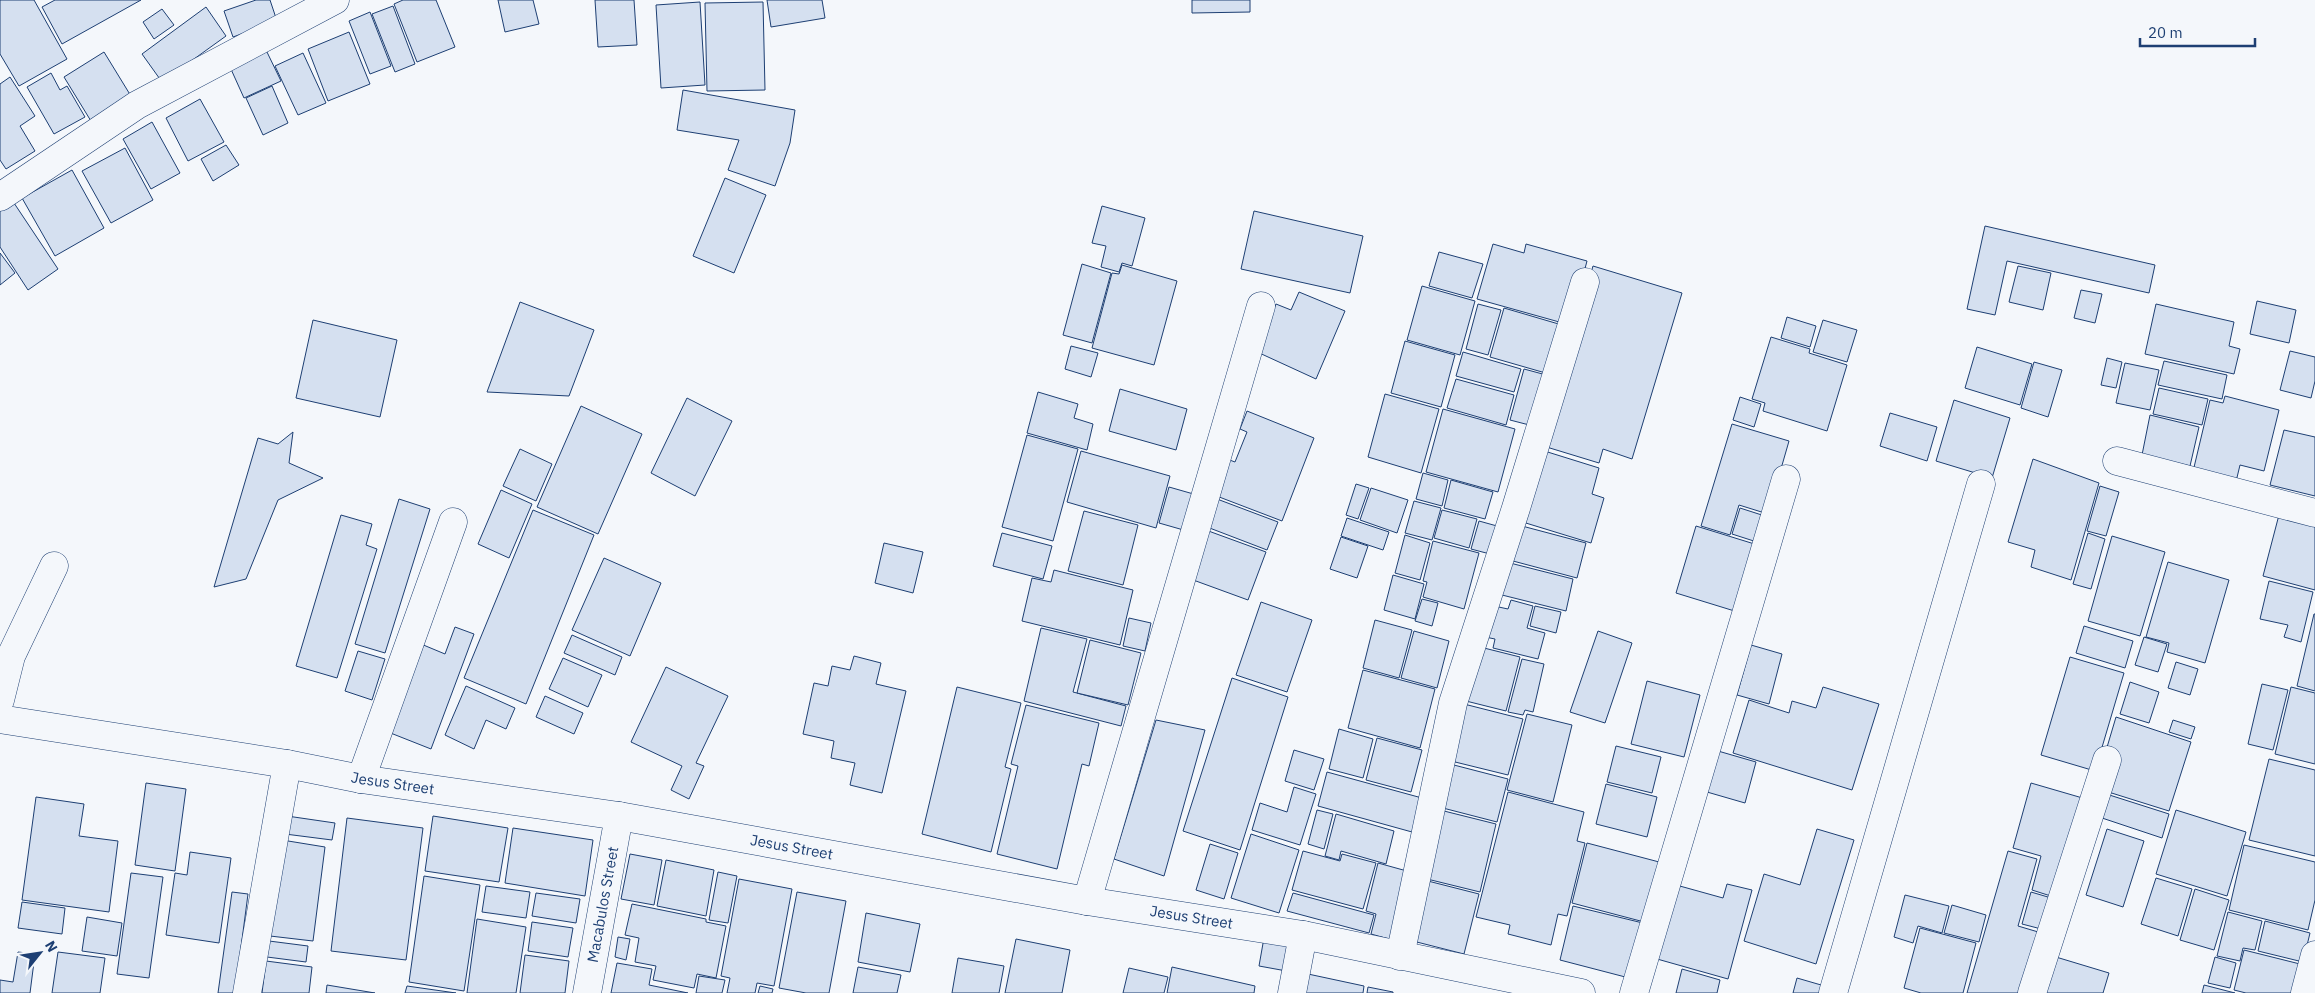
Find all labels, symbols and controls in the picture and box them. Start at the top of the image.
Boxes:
scale bar [2140,15,2255,47]
text: 20 m [2148,23,2183,42]
street label: Jesus Street [349,767,436,798]
street label: Jesus Street [749,830,835,864]
street label: Macabulos Street [583,845,622,964]
street label: Jesus Street [1149,901,1234,933]
north arrow [15,928,65,978]
text: N [41,938,62,955]

